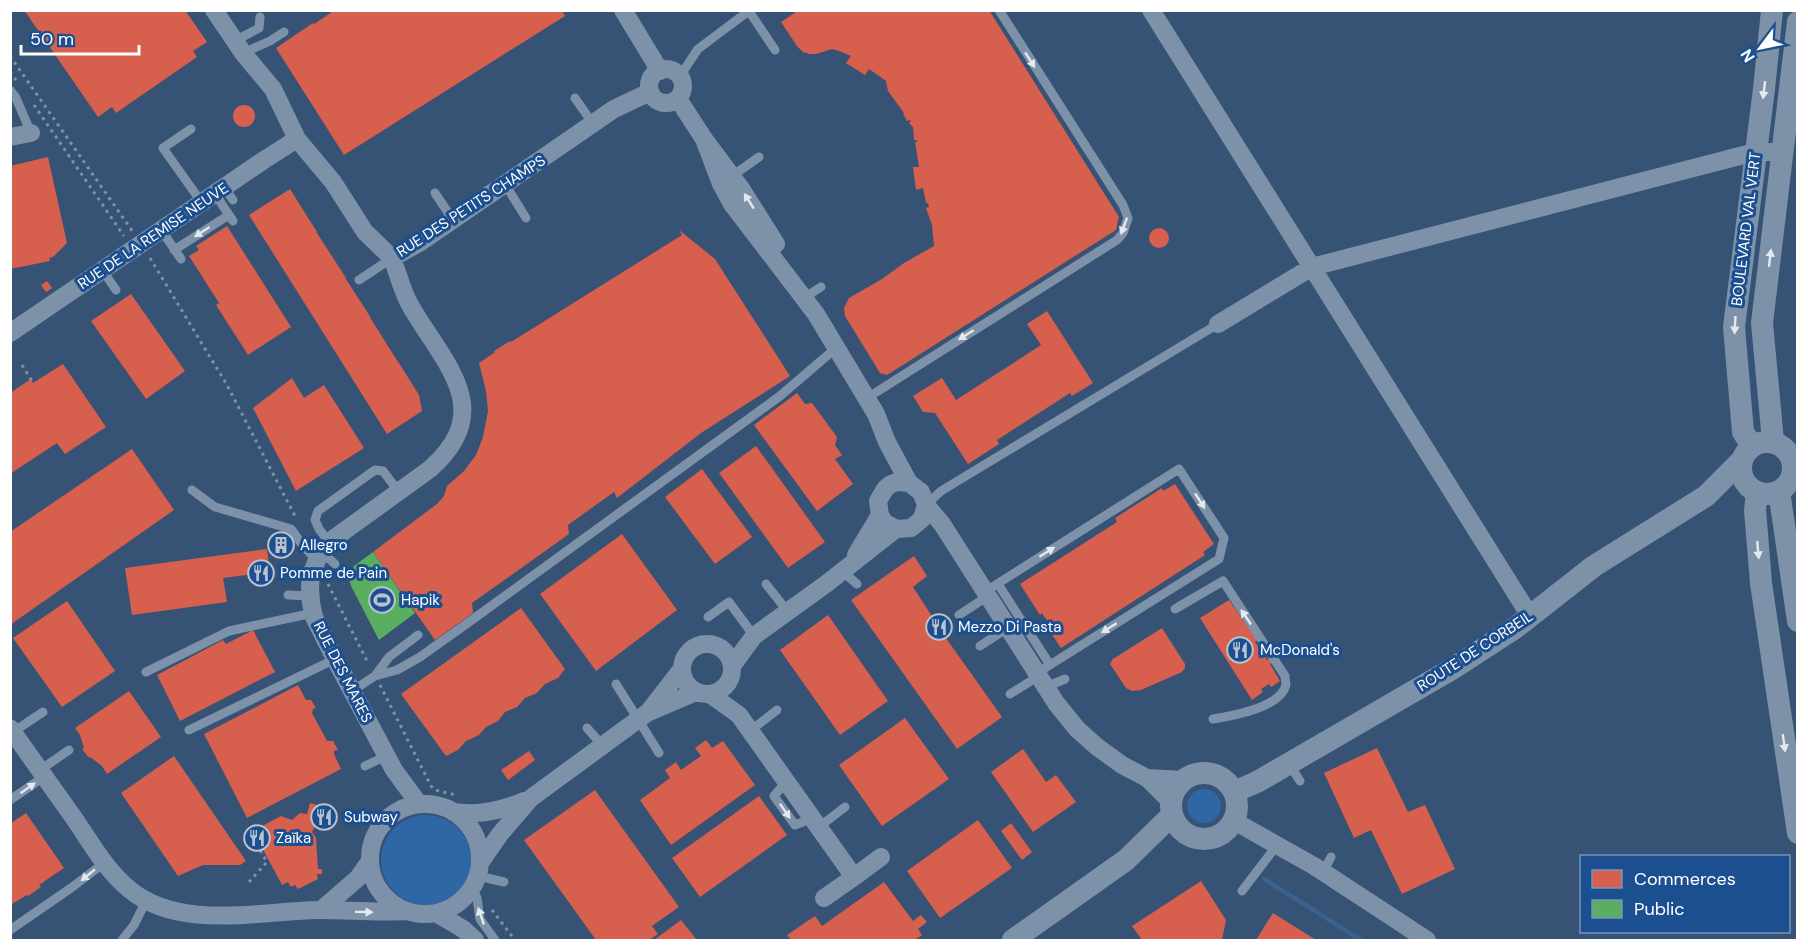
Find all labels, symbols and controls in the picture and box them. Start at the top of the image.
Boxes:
scale bar [21,18,140,56]
north arrow [1730,18,1790,78]
text: 50 m [30,27,74,51]
text: N [1736,45,1760,66]
one-way arrow [1025,52,1036,68]
one-way arrow [1759,80,1769,99]
street label: RUE DES PETITS CHAMPS [393,150,549,262]
street label: BOULEVARD VAL VERT [1727,151,1765,307]
street label: RUE DE LA REMISE NEUVE [74,178,232,294]
one-way arrow [744,193,755,209]
one-way arrow [1119,217,1129,235]
one-way arrow [194,226,210,238]
one-way arrow [1765,248,1775,267]
one-way arrow [1731,315,1740,334]
one-way arrow [958,330,974,341]
one-way arrow [1194,493,1206,509]
building icon: Allegro [266,530,296,560]
place label: Allegro [300,535,348,555]
one-way arrow [1753,541,1763,560]
one-way arrow [1039,547,1055,558]
restaurant icon: Pomme de Pain [246,558,276,588]
place label: Pomme de Pain [280,563,387,583]
sports icon: Hapik [367,585,397,615]
place label: Hapik [401,590,440,610]
street label: ROUTE DE CORBEIL [1413,606,1537,696]
one-way arrow [1240,609,1252,625]
restaurant icon: Mezzo Di Pasta [924,612,954,642]
place label: Mezzo Di Pasta [958,617,1061,637]
street label: RUE DES MARES [309,618,377,726]
one-way arrow [1101,622,1117,633]
restaurant icon: McDonald's [1225,635,1255,665]
place label: McDonald's [1260,640,1340,660]
one-way arrow [1780,734,1789,753]
one-way arrow [19,782,35,794]
restaurant icon: Subway [309,802,339,832]
one-way arrow [779,802,791,818]
place label: Subway [344,807,399,827]
restaurant icon: Zaïka [242,823,272,853]
place label: Zaïka [276,828,311,848]
legend [1580,855,1790,933]
text: Commerces [1634,867,1736,891]
one-way arrow [80,869,95,881]
text: Public [1634,897,1685,921]
one-way arrow [476,906,486,924]
one-way arrow [354,907,373,917]

